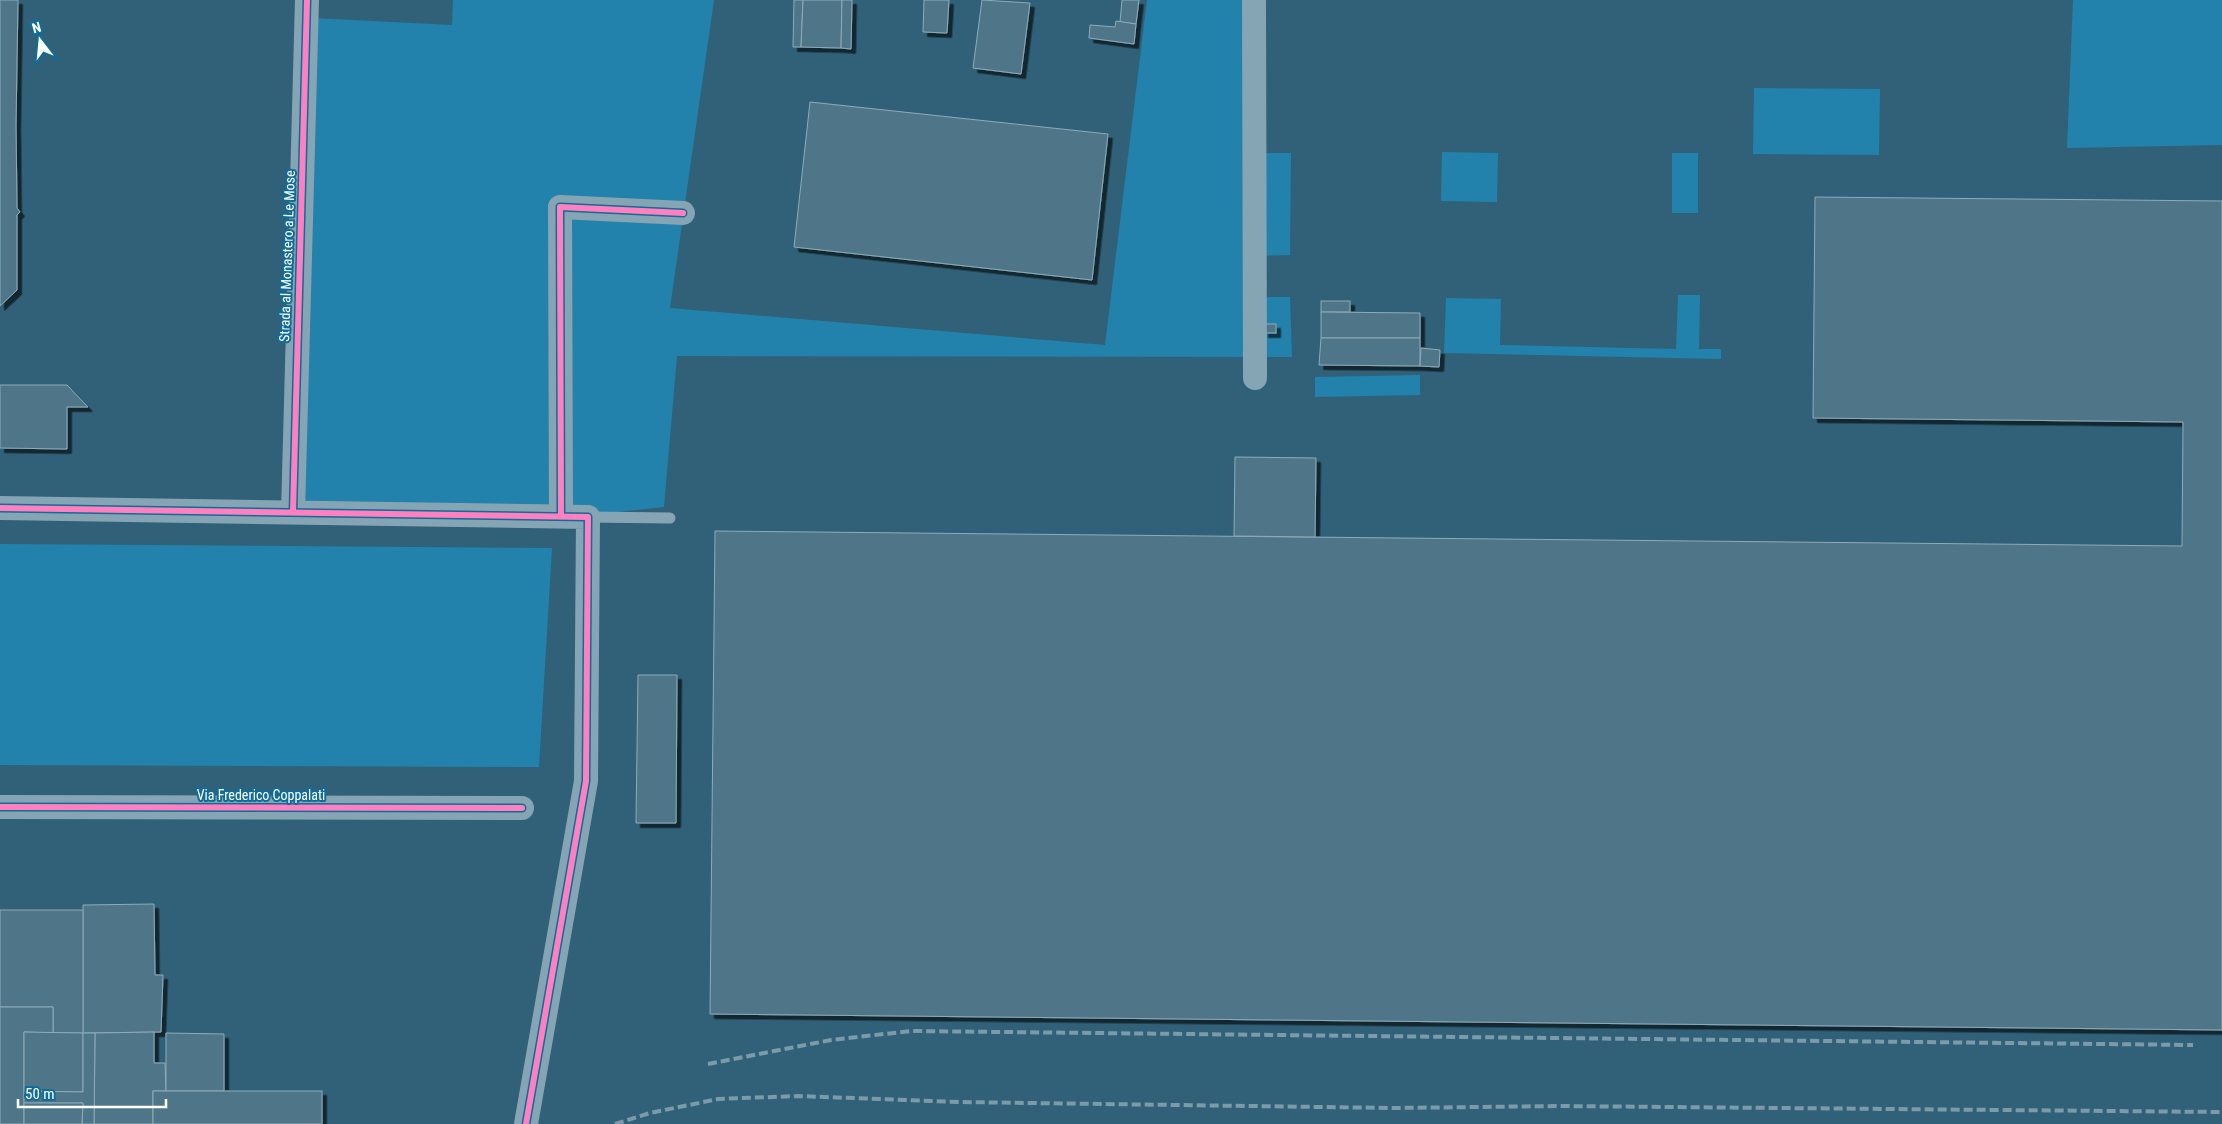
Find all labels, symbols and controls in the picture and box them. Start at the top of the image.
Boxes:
north arrow [15,15,65,65]
text: N [30,19,43,36]
street label: Strada al Monastero a Le Mose [276,170,298,342]
street label: Via Frederico Coppalati [197,787,325,803]
scale bar [18,1076,165,1108]
text: 50 m [25,1085,55,1103]

